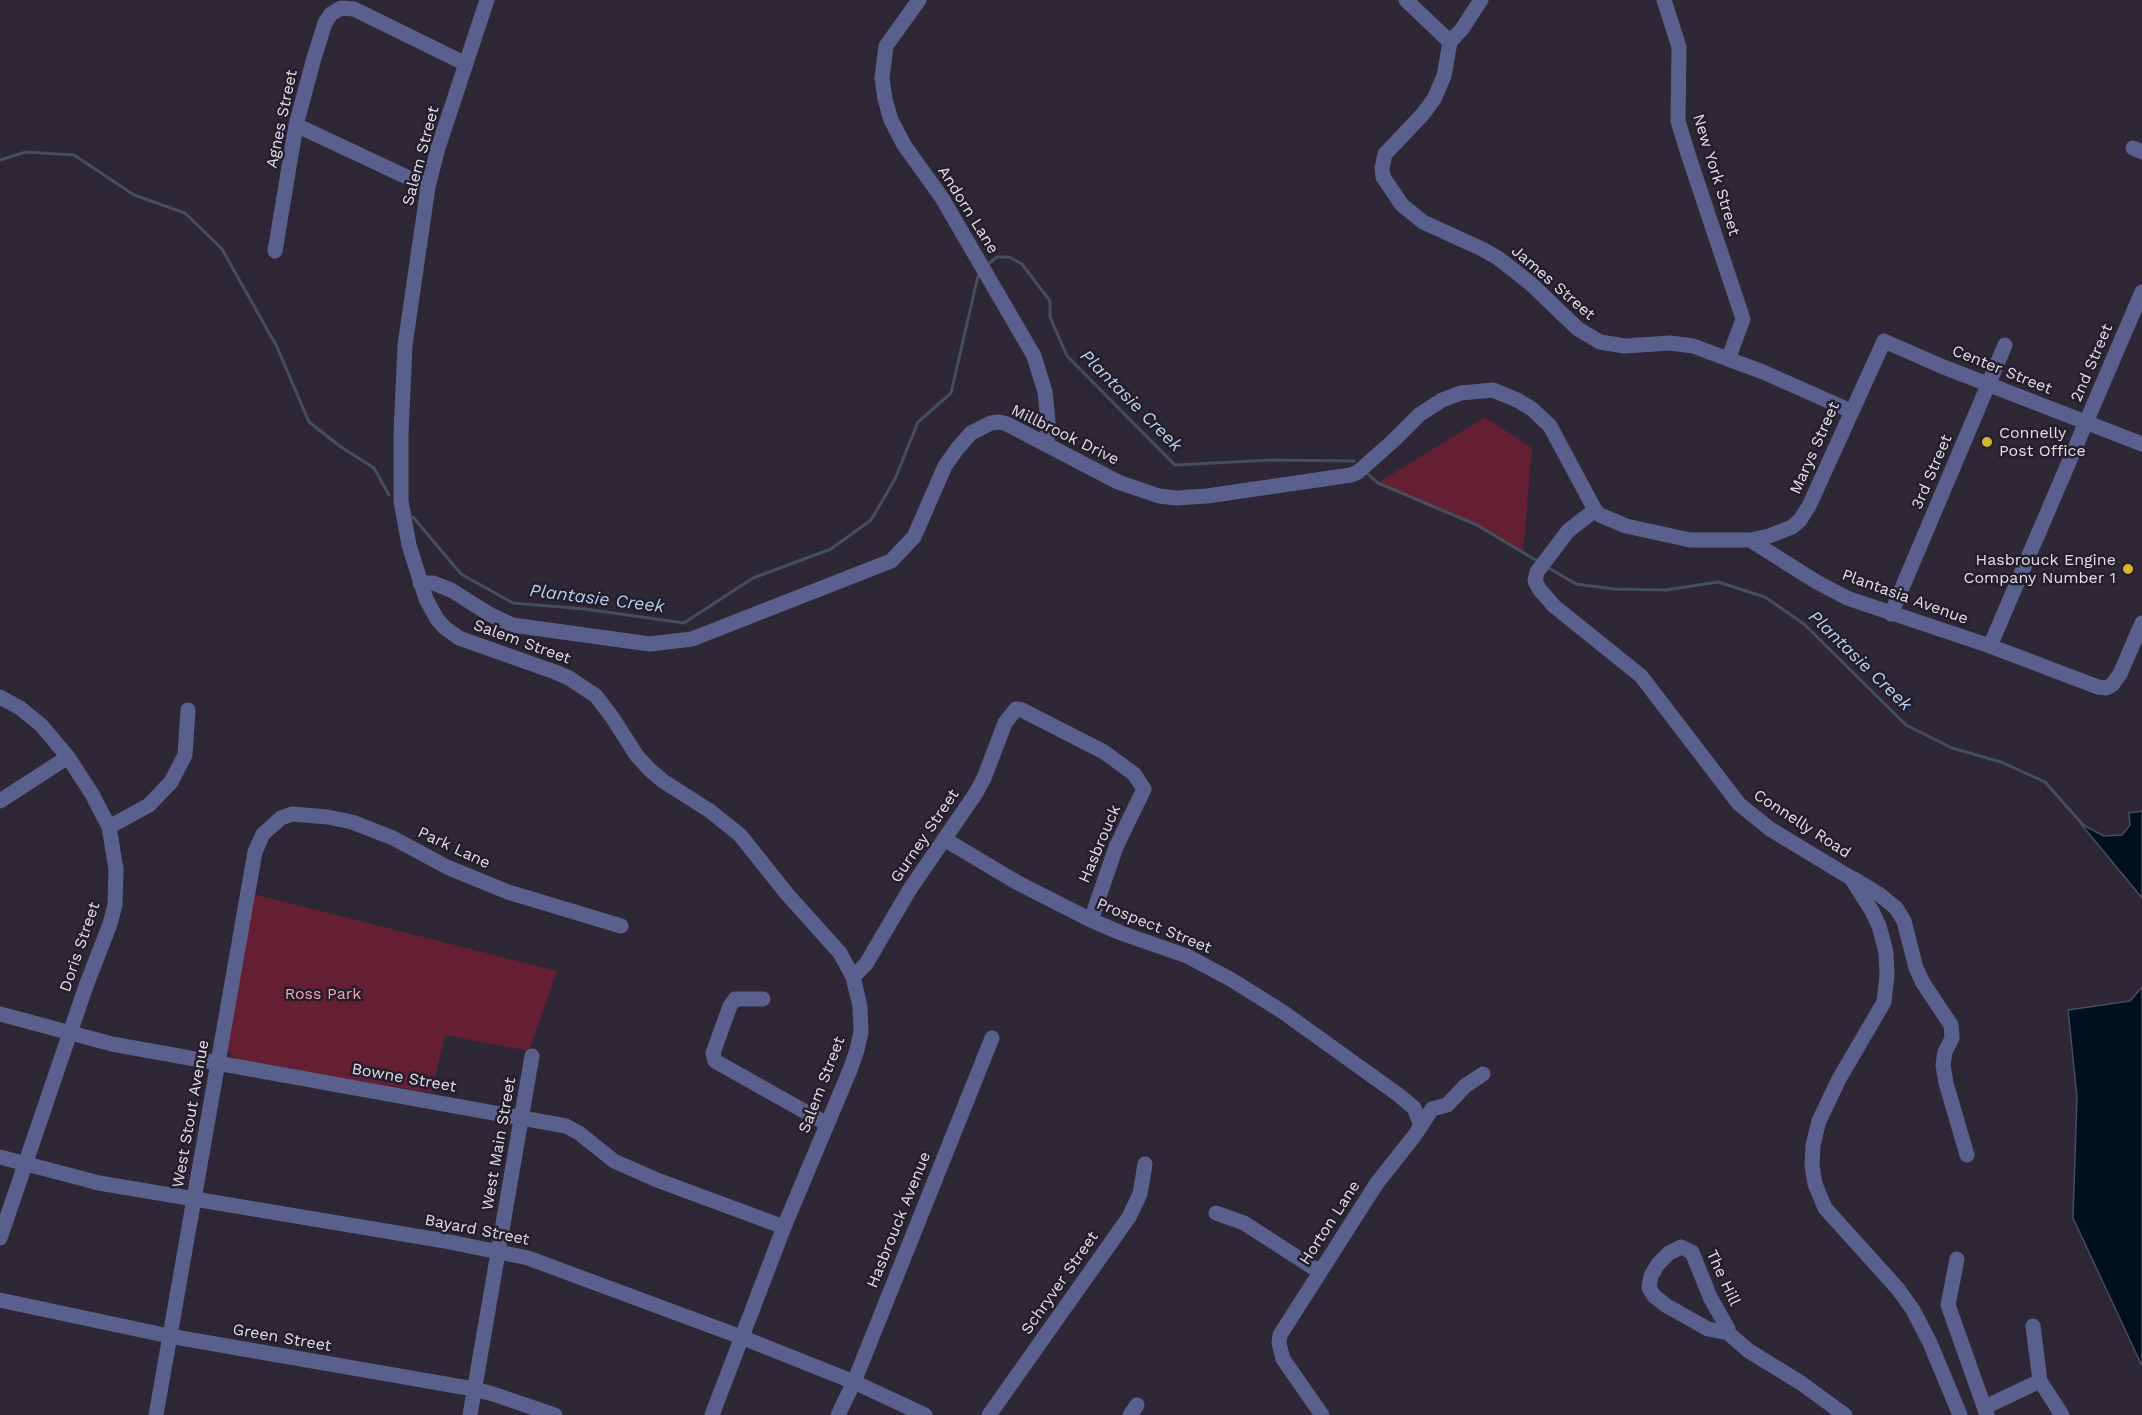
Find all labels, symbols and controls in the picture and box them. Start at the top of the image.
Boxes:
street label: Agnes Street [262,68,302,170]
street label: Salem Street [399,104,443,208]
street label: New York Street [1688,112,1744,238]
street label: Andorn Lane [933,163,1003,257]
street label: James Street [1507,242,1599,324]
street label: 2nd Street [2067,321,2117,405]
street label: Center Street [1949,341,2055,399]
water label: Plantasie Creek [1075,345,1187,457]
street label: Marys Street [1786,399,1844,497]
street label: Millbrook Drive [1008,401,1122,469]
place label: Connelly Post Office [1999,423,2086,461]
street label: 3rd Street [1908,432,1956,512]
marker: Connelly Post Office [1980,435,1994,449]
place label: Hasbrouck Engine Company Number 1 [1963,550,2116,588]
marker: Hasbrouck Engine Company Number 1 [2121,562,2135,576]
street label: Plantasia Avenue [1839,565,1971,629]
water label: Plantasie Creek [528,580,666,618]
water label: Plantasie Creek [1804,606,1916,716]
street label: Salem Street [471,616,573,668]
street label: Gurney Street [887,786,963,886]
street label: Connelly Road [1750,786,1854,862]
street label: Hasbrouck [1075,802,1125,886]
street label: Park Lane [415,823,493,873]
street label: Prospect Street [1094,894,1214,958]
street label: Doris Street [56,899,104,995]
park label: Ross Park [285,984,361,1004]
street label: Salem Street [795,1034,849,1136]
street label: West Stout Avenue [169,1039,213,1189]
street label: Bowne Street [350,1059,458,1097]
street label: West Main Street [478,1076,520,1212]
street label: Hasbrouck Avenue [863,1149,935,1291]
street label: Horton Lane [1296,1177,1364,1269]
street label: Bayard Street [423,1210,531,1250]
street label: Schryver Street [1017,1228,1103,1338]
street label: The Hill [1702,1247,1744,1309]
street label: Green Street [231,1320,333,1356]

